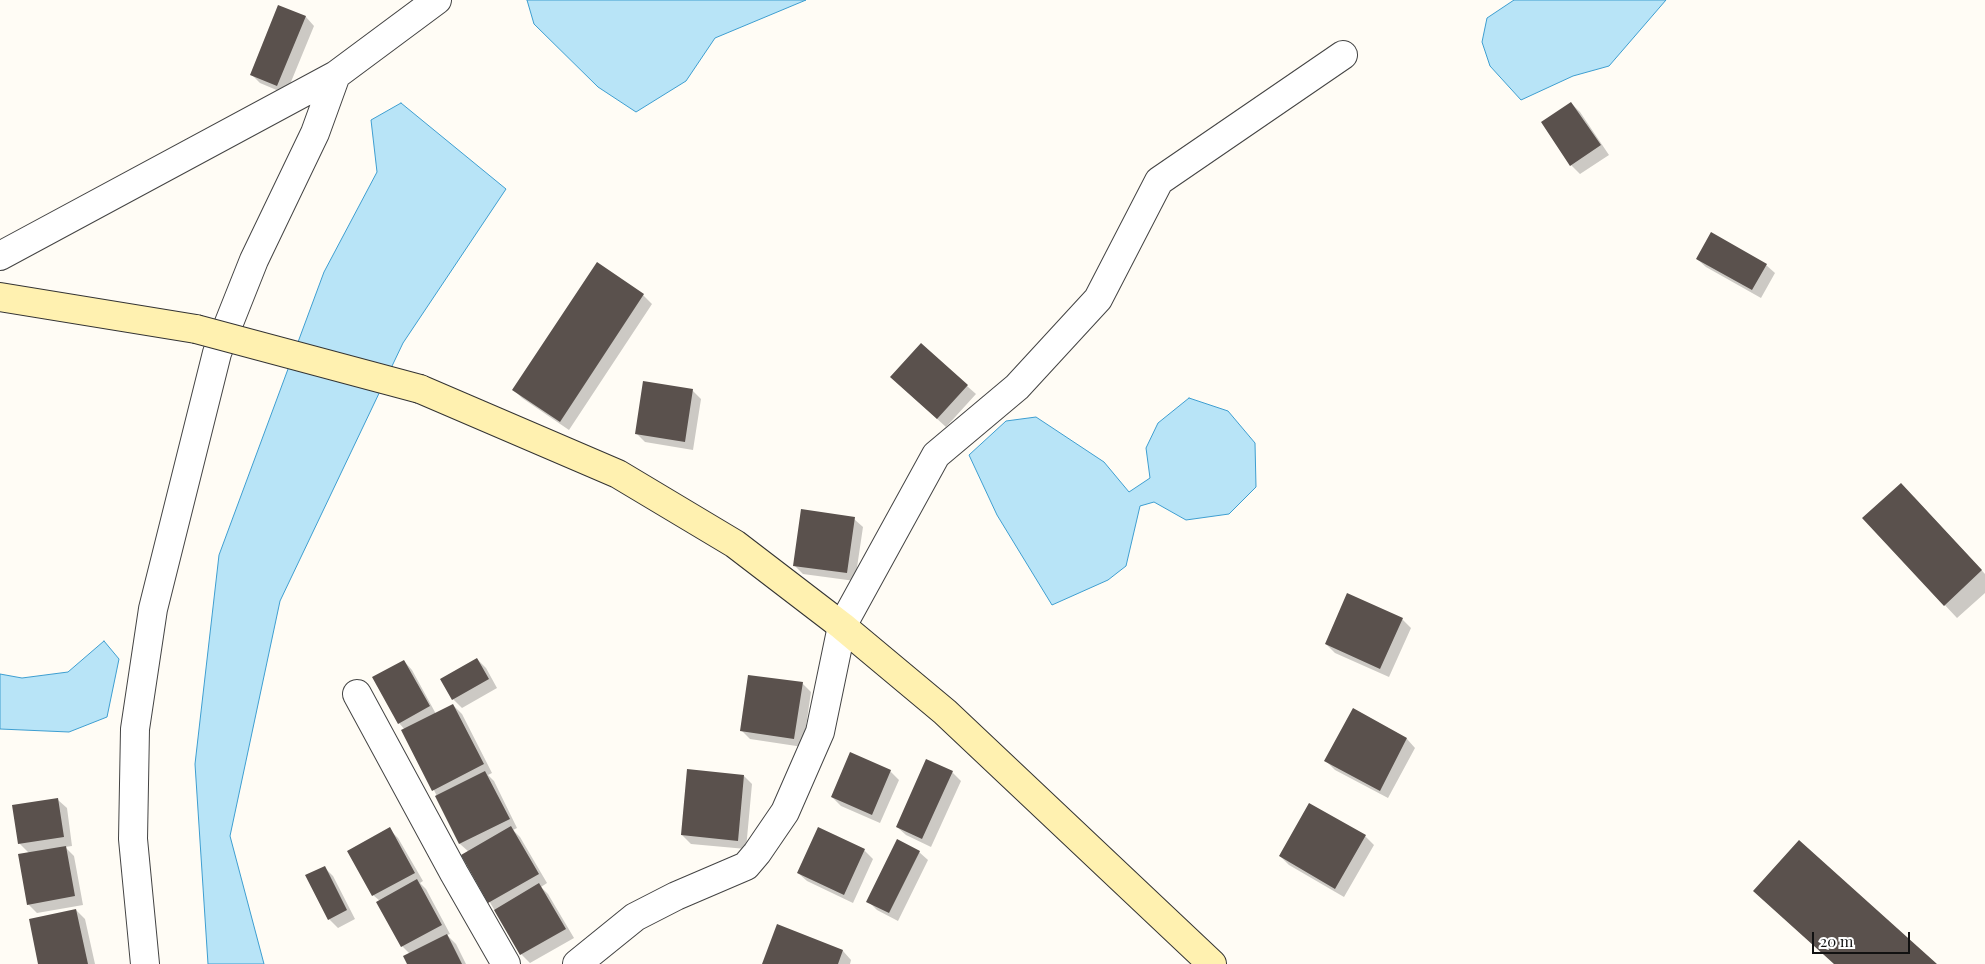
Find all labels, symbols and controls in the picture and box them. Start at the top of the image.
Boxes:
scale bar [1815,922,1912,954]
text: 20 m [1820,931,1853,951]

